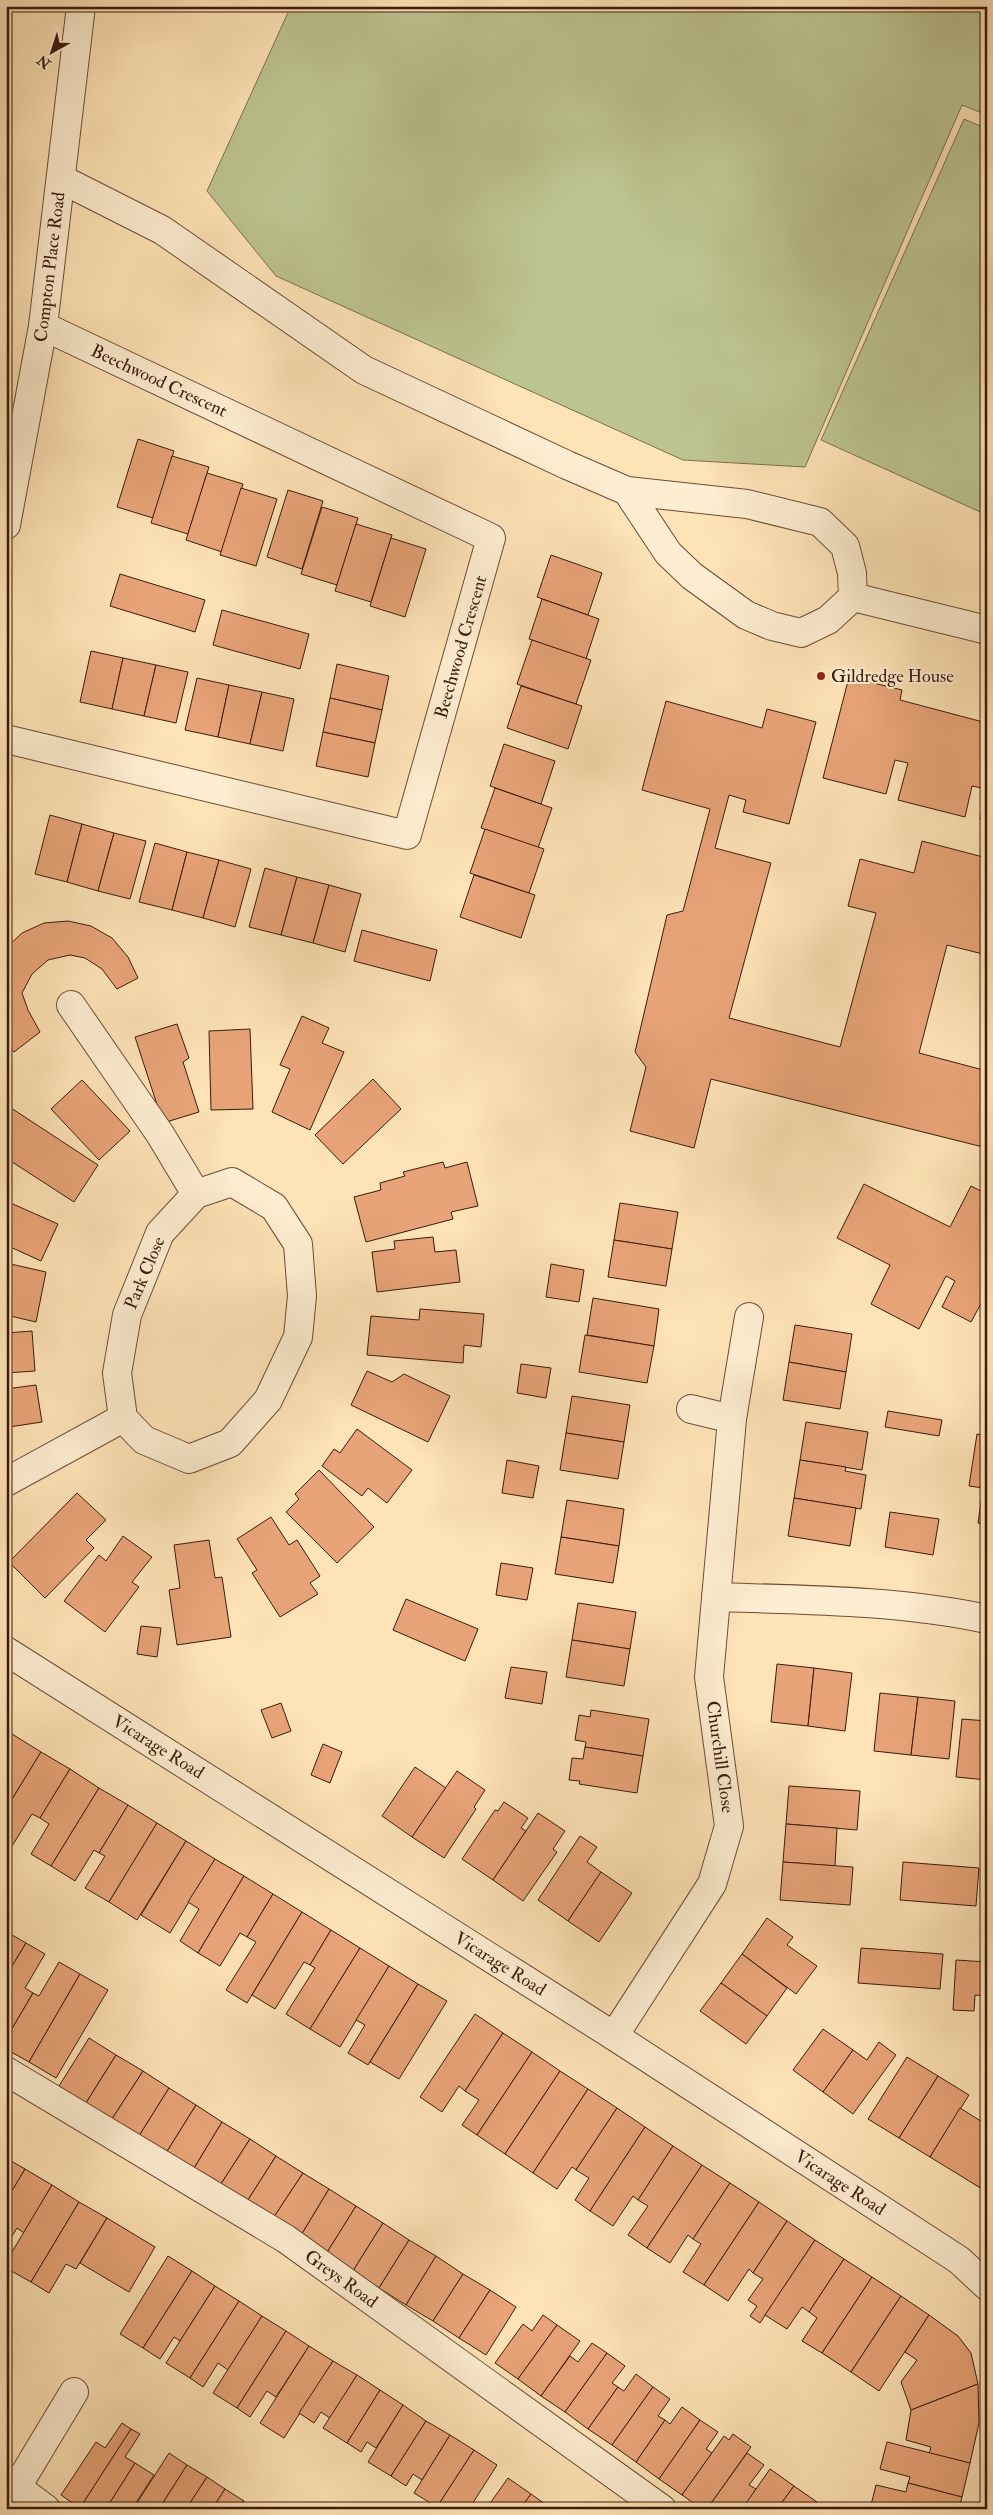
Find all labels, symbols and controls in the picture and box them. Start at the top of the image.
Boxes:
north arrow [28,28,78,78]
text: N [34,51,55,73]
street label: Compton Place Road [29,190,71,343]
street label: Beechwood Crescent [87,339,231,423]
street label: Beechwood Crescent [430,573,492,721]
place label: Gildredge House [831,665,954,688]
marker: Gildredge House [815,670,827,682]
street label: Park Close [119,1233,171,1313]
street label: Churchill Close [701,1699,739,1815]
street label: Vicarage Road [108,1710,208,1784]
street label: Vicarage Road [450,1927,550,2001]
street label: Vicarage Road [790,2145,890,2221]
street label: Greys Road [300,2245,382,2313]

